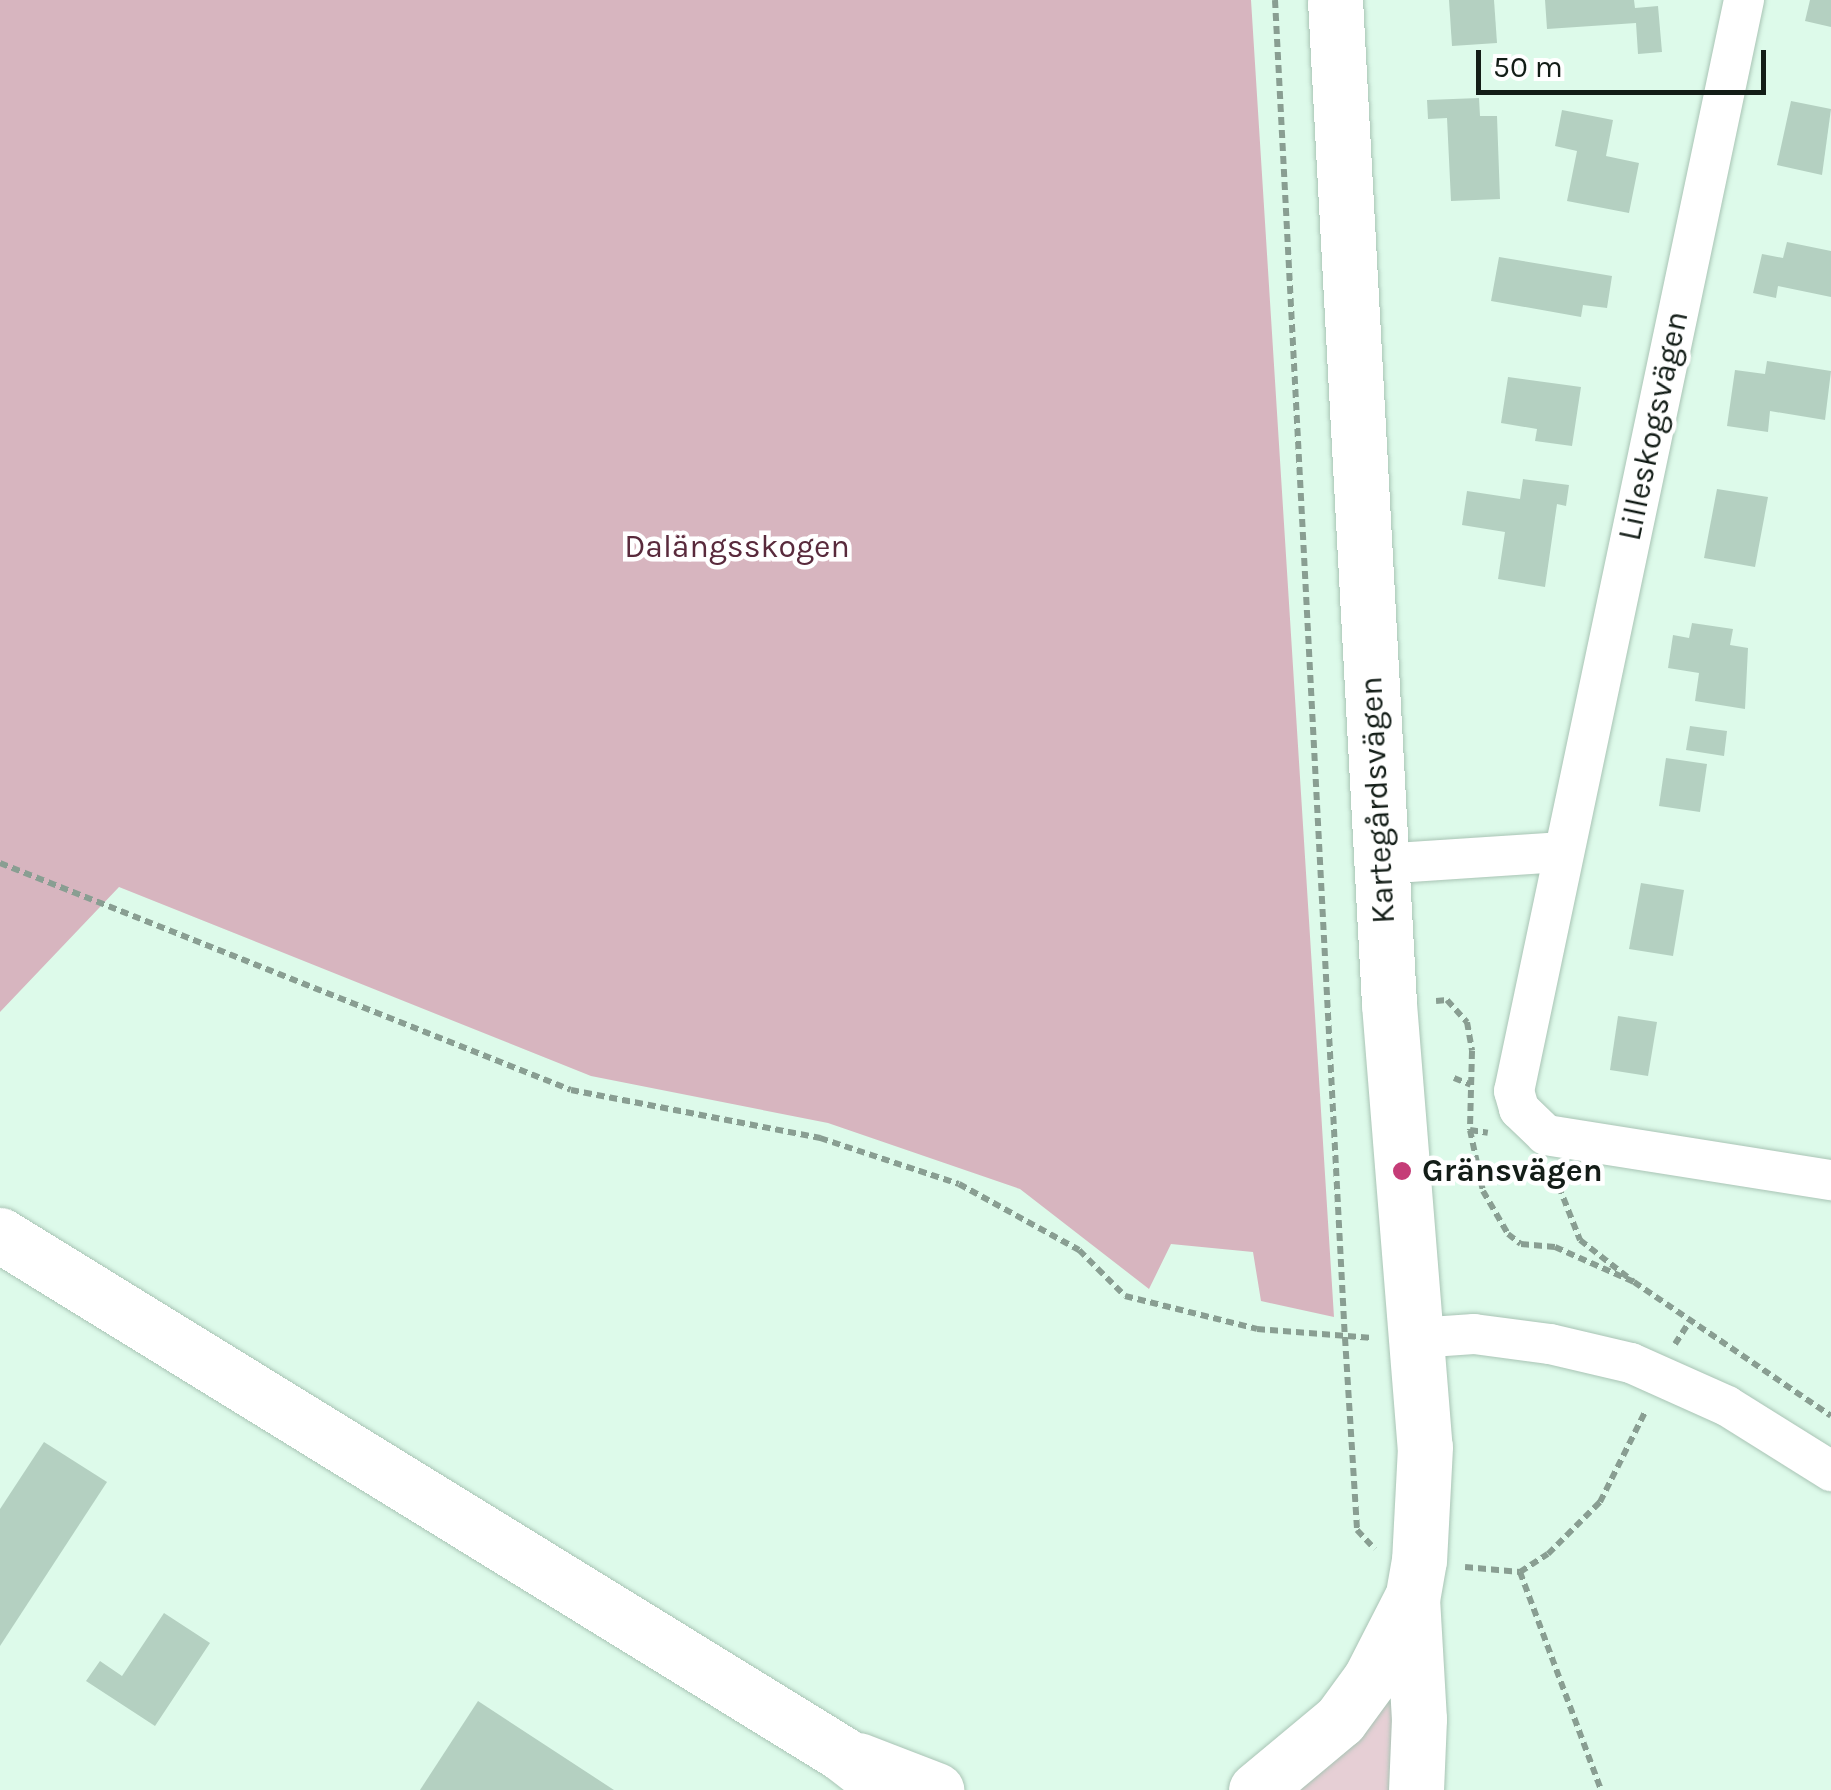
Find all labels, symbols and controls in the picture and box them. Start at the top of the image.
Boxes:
scale bar [1481,30,1771,92]
text: 50 m [1493,49,1563,85]
street label: Lilleskogsvägen [1611,308,1697,544]
park label: Dalängsskogen [624,528,850,566]
street label: Kartegårdsvägen [1352,675,1404,925]
place label: Gränsvägen [1422,1152,1603,1190]
marker: Gränsvägen [1391,1160,1413,1182]

